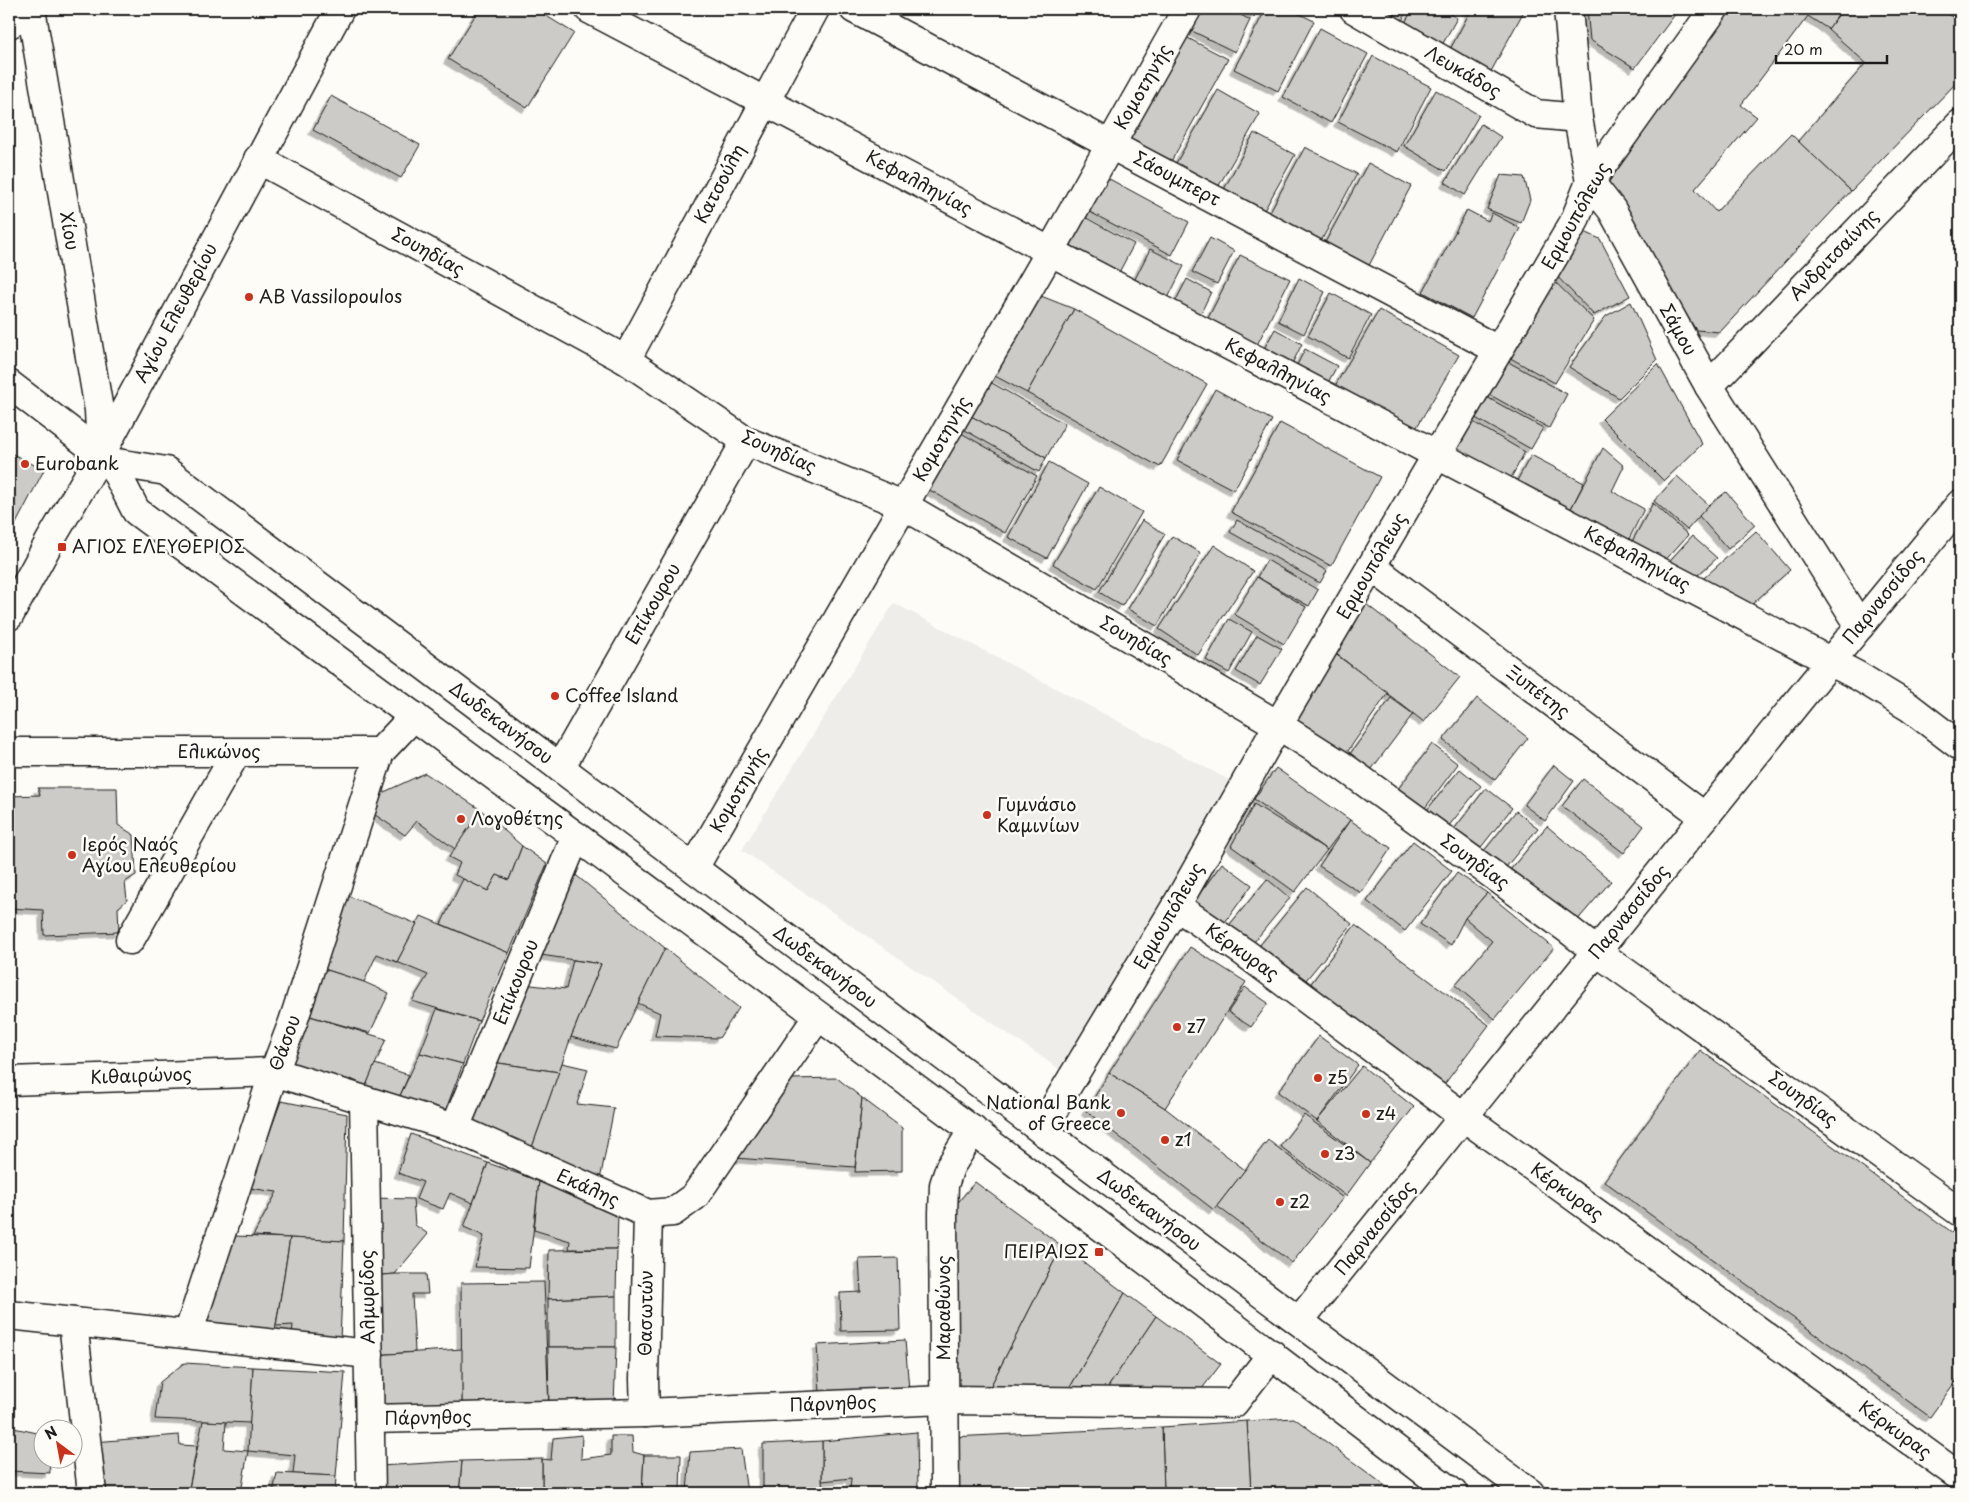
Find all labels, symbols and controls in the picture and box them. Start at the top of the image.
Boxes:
scale bar [1776,32,1888,64]
text: 20 m [1784,37,1823,60]
street label: Κομοτηνής [1106,38,1177,134]
street label: Λευκάδος [1420,38,1507,103]
street label: Κατσούλη [686,139,751,228]
street label: Κεφαλληνίας [862,142,978,221]
street label: Σάουμπερτ [1129,143,1226,212]
street label: Ερμουπόλεως [1534,157,1615,274]
street label: Ανδριτσαίνης [1782,202,1884,306]
street label: Χίου [54,209,87,252]
street label: Σουηδίας [387,220,470,282]
street label: Αγίου Ελευθερίου [126,238,223,387]
place label: AB Vassilopoulos [259,282,402,309]
marker: AB Vassilopoulos [243,291,255,303]
street label: Σάμου [1654,299,1705,360]
street label: Κεφαλληνίας [1221,330,1337,409]
street label: Κομοτηνής [905,390,976,486]
street label: Σουηδίας [738,422,821,479]
place label: Eurobank [35,449,119,476]
marker: Eurobank [19,458,31,470]
street label: Ερμουπόλεως [1329,507,1412,624]
street label: Κεφαλληνίας [1580,518,1696,597]
place label: ΑΓΙΟΣ ΕΛΕΥΘΕΡΙΟΣ [72,532,245,559]
marker: ΑΓΙΟΣ ΕΛΕΥΘΕΡΙΟΣ [56,541,68,553]
street label: Παρνασσίδος [1835,543,1928,649]
street label: Επίκουρου [617,557,686,649]
street label: Σουηδίας [1096,608,1178,671]
street label: Ξυπέτης [1501,658,1576,724]
street label: Δωδεκανήσου [444,674,559,770]
place label: Coffee Island [565,681,678,708]
marker: Coffee Island [549,690,561,702]
street label: Ελικώνος [178,737,260,764]
street label: Κομοτηνής [702,741,773,837]
place label: Γυμνάσιο Καμινίων [997,790,1080,838]
place label: Λογοθέτης [471,804,563,831]
marker: Γυμνάσιο Καμινίων [981,809,993,821]
marker: Λογοθέτης [455,813,467,825]
street label: Σουηδίας [1436,827,1516,895]
place label: Ιερός Ναός Αγίου Ελευθερίου [82,830,237,878]
marker: Ιερός Ναός Αγίου Ελευθερίου [66,849,78,861]
street label: Ερμουπόλεως [1126,857,1209,974]
street label: Παρνασσίδος [1581,858,1674,964]
street label: Κέρκυρας [1201,916,1285,986]
street label: Δωδεκανήσου [768,918,883,1014]
street label: Επίκουρου [485,935,544,1028]
street label: Θάσου [261,1011,306,1074]
place label: z7 [1187,1012,1206,1039]
marker: z7 [1171,1021,1183,1033]
street label: Κιθαιρώνος [90,1059,192,1090]
place label: z5 [1328,1063,1348,1090]
street label: Σουηδίας [1764,1064,1844,1132]
marker: z5 [1312,1072,1324,1084]
place label: National Bank of Greece [986,1088,1111,1136]
place label: z4 [1376,1099,1396,1126]
marker: National Bank of Greece [1115,1107,1127,1119]
marker: z4 [1360,1108,1372,1120]
place label: z1 [1175,1125,1192,1152]
marker: z1 [1159,1134,1171,1146]
place label: z3 [1335,1139,1355,1166]
marker: z3 [1319,1148,1331,1160]
street label: Κέρκυρας [1526,1155,1610,1227]
street label: Εκάλης [553,1161,624,1212]
street label: Δωδεκανήσου [1092,1161,1207,1257]
street label: Παρνασσίδος [1327,1174,1420,1280]
place label: z2 [1290,1187,1310,1214]
marker: z2 [1274,1196,1286,1208]
place label: ΠΕΙΡΑΙΩΣ [1004,1237,1089,1264]
marker: ΠΕΙΡΑΙΩΣ [1093,1246,1105,1258]
street label: Αλμυρίδος [352,1250,381,1344]
street label: Μαραθώνος [929,1256,956,1360]
street label: Θασωτών [630,1270,659,1356]
street label: Πάρνηθος [789,1387,877,1418]
street label: Κέρκυρας [1854,1393,1938,1465]
street label: Πάρνηθος [384,1402,472,1431]
north arrow [32,1420,82,1470]
text: N [41,1421,61,1444]

